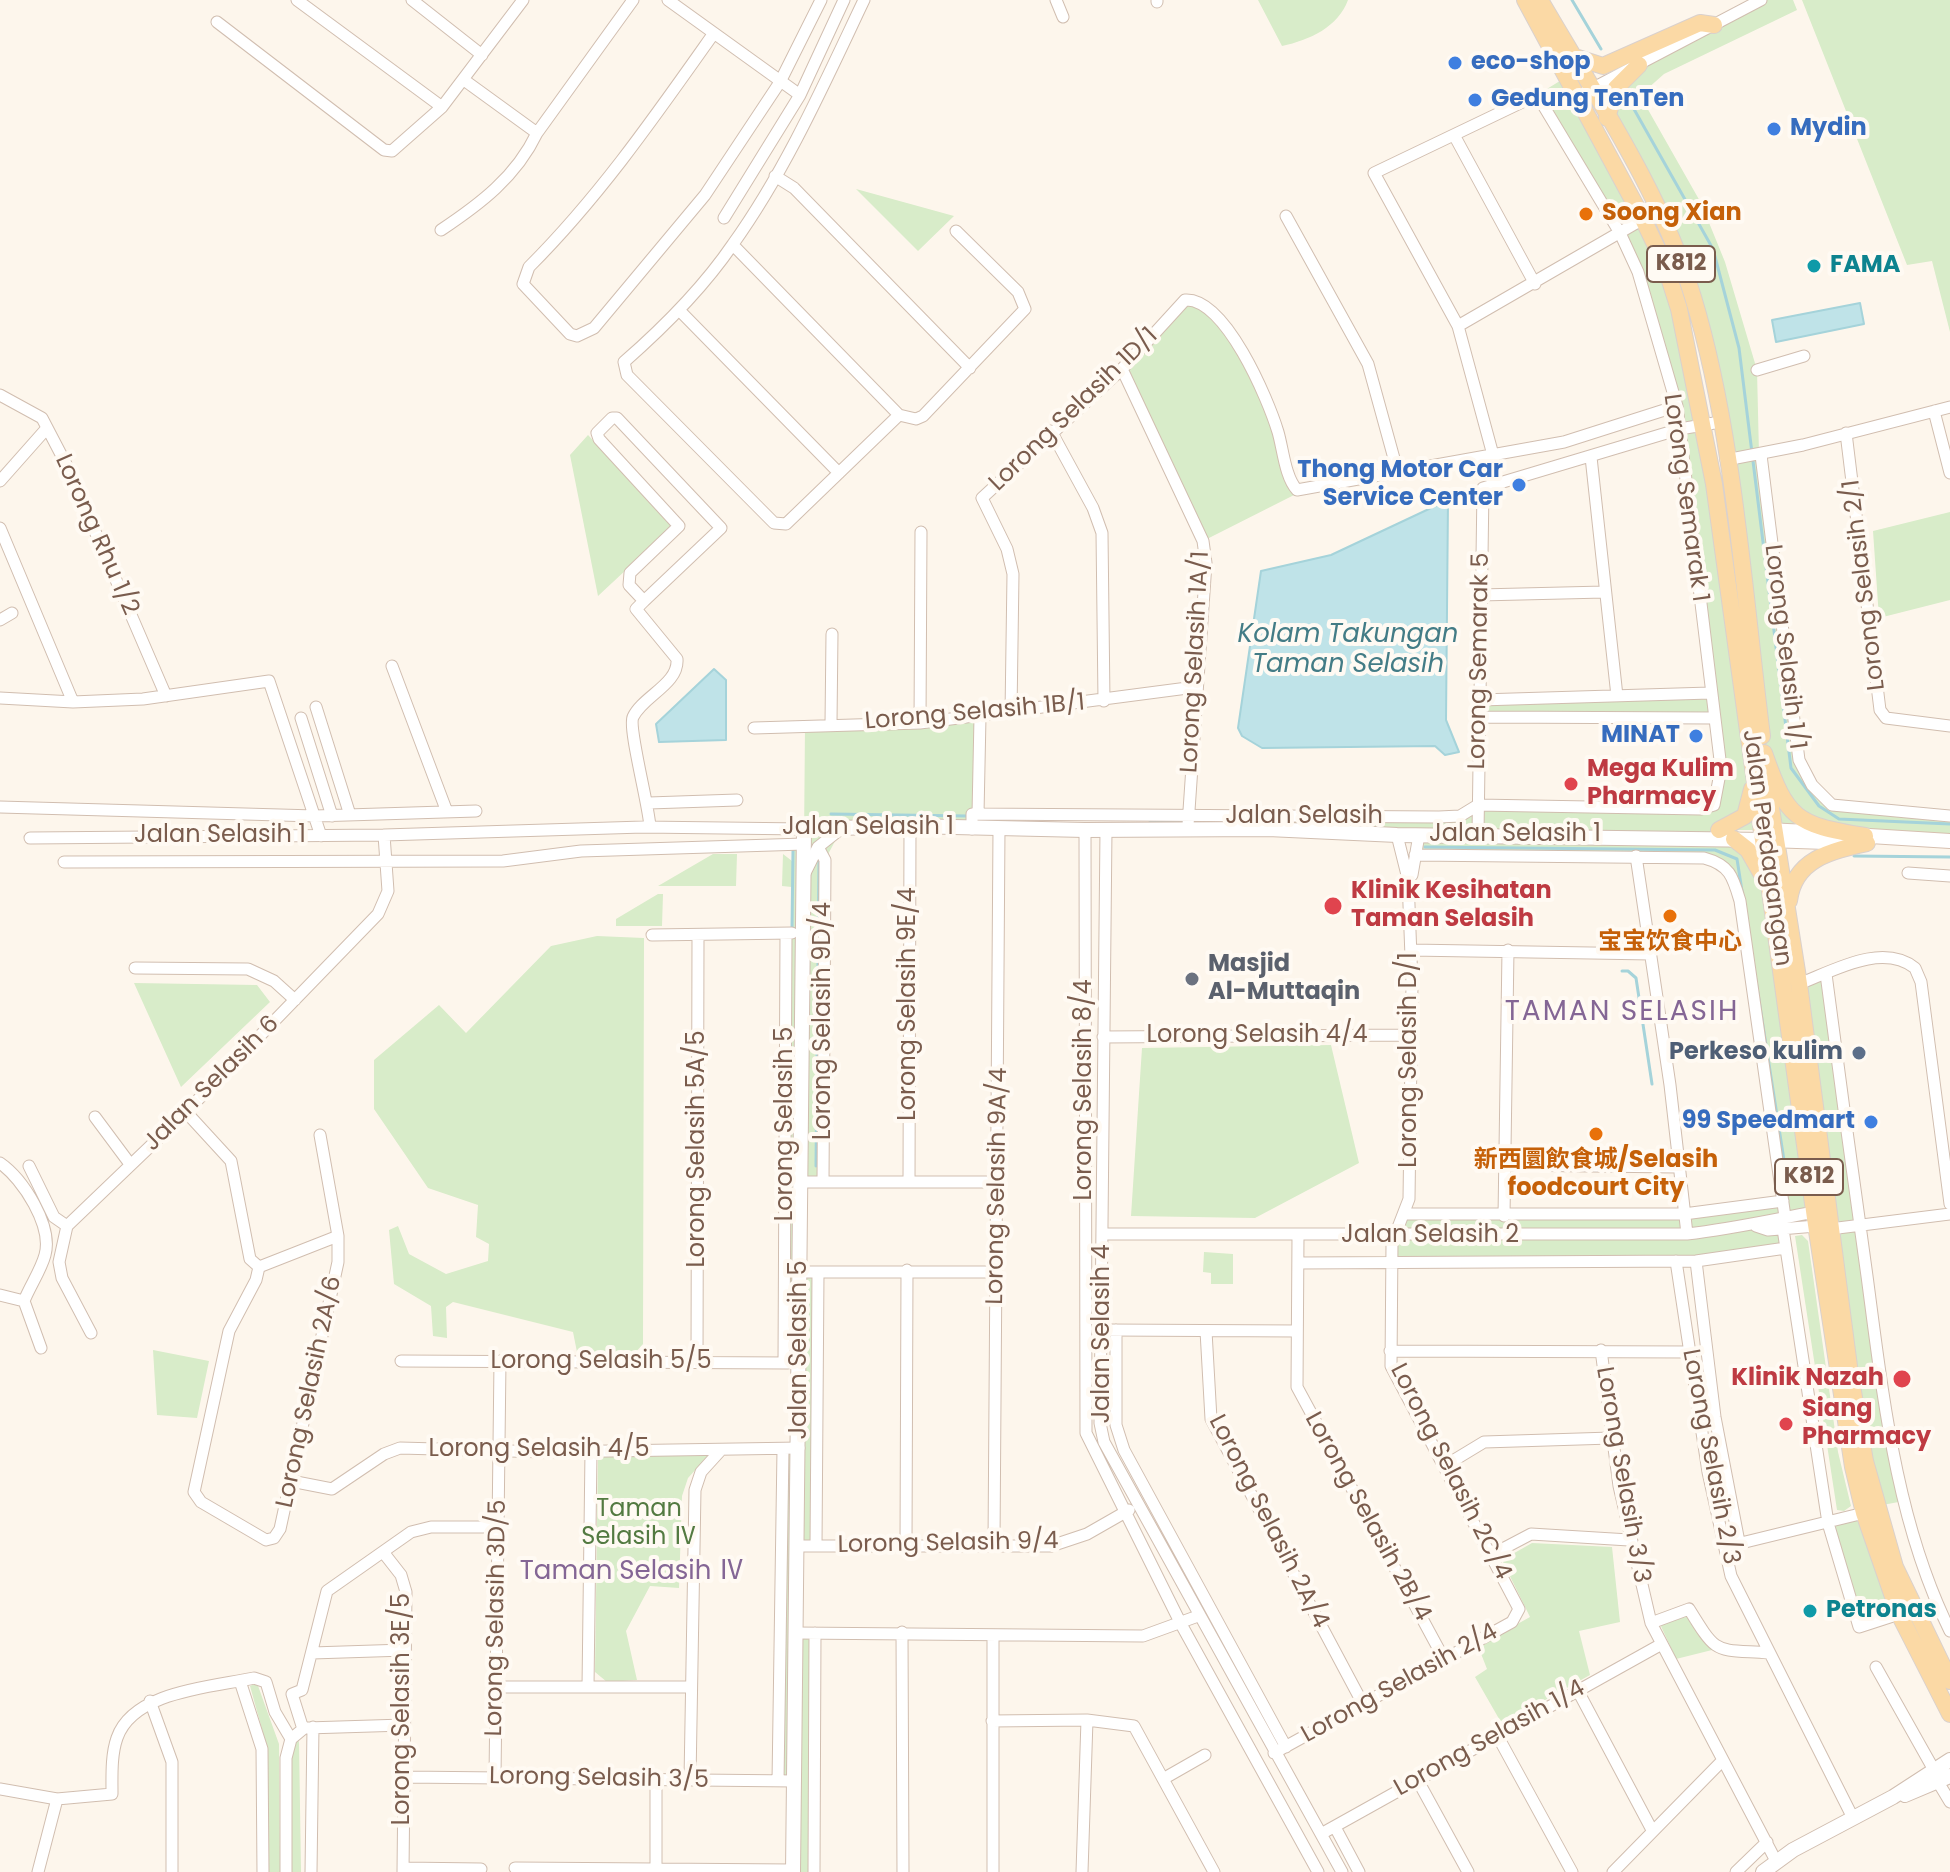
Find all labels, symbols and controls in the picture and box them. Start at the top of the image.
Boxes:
place label: eco-shop [1471,49,1591,77]
marker: eco-shop [1446,54,1464,72]
place label: Gedung TenTen [1491,86,1684,114]
marker: Gedung TenTen [1466,91,1484,109]
place label: Mydin [1790,115,1867,143]
marker: Mydin [1765,120,1783,138]
place label: Soong Xian [1602,200,1742,228]
marker: Soong Xian [1577,205,1595,223]
road number: K812 [1647,246,1715,282]
place label: FAMA [1830,252,1901,280]
marker: FAMA [1805,257,1823,275]
street label: Lorong Selasih 1D/1 [984,322,1164,498]
street label: Lorong Semarak 1 [1656,392,1714,604]
street label: Lorong Rhu 1/2 [48,450,144,620]
place label: Thong Motor Car Service Center [1297,457,1503,513]
marker: Thong Motor Car Service Center [1510,476,1528,494]
street label: Lorong Selasih 2/1 [1838,478,1892,692]
street label: Lorong Selasih 1/1 [1757,543,1811,751]
street label: Lorong Selasih 1A/1 [1176,550,1216,774]
street label: Lorong Semarak 5 [1464,552,1496,770]
water label: Kolam Takungan Taman Selasih [1238,619,1458,680]
street label: Lorong Selasih 1B/1 [864,689,1086,737]
place label: MINAT [1601,722,1680,750]
marker: MINAT [1687,727,1705,745]
street label: Jalan Perdagangan [1735,728,1797,968]
place label: Mega Kulim Pharmacy [1587,756,1734,812]
marker: Mega Kulim Pharmacy [1562,775,1580,793]
street label: Jalan Selasih [1225,803,1383,831]
street label: Jalan Selasih 1 [782,814,954,842]
street label: Jalan Selasih 1 [1429,821,1601,849]
street label: Jalan Selasih 1 [134,822,306,850]
place label: Klinik Kesihatan Taman Selasih [1351,878,1552,934]
street label: Lorong Selasih 9E/4 [895,887,923,1121]
marker: Klinik Kesihatan Taman Selasih [1322,895,1344,917]
street label: Lorong Selasih 9D/4 [810,902,838,1140]
marker: 宝宝饮食中心 [1661,907,1679,925]
place label: 宝宝饮食中心 [1598,929,1742,957]
place label: Masjid Al-Muttaqin [1208,951,1360,1007]
street label: Lorong Selasih D/1 [1396,952,1424,1168]
marker: Masjid Al-Muttaqin [1183,970,1201,988]
street label: Lorong Selasih 8/4 [1071,980,1099,1200]
district label: TAMAN SELASIH [1505,996,1739,1030]
street label: Jalan Selasih 6 [138,1010,286,1158]
street label: Lorong Selasih 4/4 [1147,1022,1367,1050]
street label: Lorong Selasih 5 [772,1027,800,1221]
street label: Lorong Selasih 5A/5 [684,1030,712,1268]
place label: Perkeso kulim [1669,1039,1843,1067]
marker: Perkeso kulim [1850,1044,1868,1062]
street label: Lorong Selasih 9A/4 [982,1067,1014,1305]
place label: 99 Speedmart [1682,1108,1855,1136]
marker: 99 Speedmart [1862,1113,1880,1131]
marker: 新西圜飲食城/Selasih foodcourt City [1587,1125,1605,1143]
place label: 新西圜飲食城/Selasih foodcourt City [1474,1147,1718,1203]
road number: K812 [1775,1159,1843,1195]
street label: Jalan Selasih 2 [1341,1222,1519,1250]
street label: Jalan Selasih 4 [1089,1244,1117,1424]
street label: Jalan Selasih 5 [786,1260,814,1440]
street label: Lorong Selasih 2A/6 [271,1274,349,1510]
street label: Lorong Selasih 2/3 [1675,1347,1745,1567]
street label: Lorong Selasih 5/5 [491,1348,711,1376]
street label: Lorong Selasih 2C/4 [1383,1359,1517,1585]
street label: Lorong Selasih 3/3 [1589,1365,1655,1585]
place label: Klinik Nazah [1731,1365,1884,1393]
marker: Klinik Nazah [1891,1368,1913,1390]
place label: Siang Pharmacy [1802,1396,1931,1452]
street label: Lorong Selasih 2B/4 [1298,1408,1436,1626]
street label: Lorong Selasih 2A/4 [1202,1410,1334,1634]
marker: Siang Pharmacy [1777,1415,1795,1433]
street label: Lorong Selasih 4/5 [429,1436,649,1464]
park label: Taman Selasih Ⅳ [581,1496,697,1552]
street label: Lorong Selasih 3D/5 [481,1499,513,1737]
street label: Lorong Selasih 9/4 [837,1528,1059,1560]
district label: Taman Selasih Ⅳ [520,1556,744,1588]
street label: Lorong Selasih 3E/5 [389,1593,417,1825]
place label: Petronas [1826,1597,1937,1625]
marker: Petronas [1801,1602,1819,1620]
street label: Lorong Selasih 2/4 [1297,1618,1503,1750]
street label: Lorong Selasih 1/4 [1390,1675,1590,1803]
street label: Lorong Selasih 3/5 [489,1763,709,1795]

